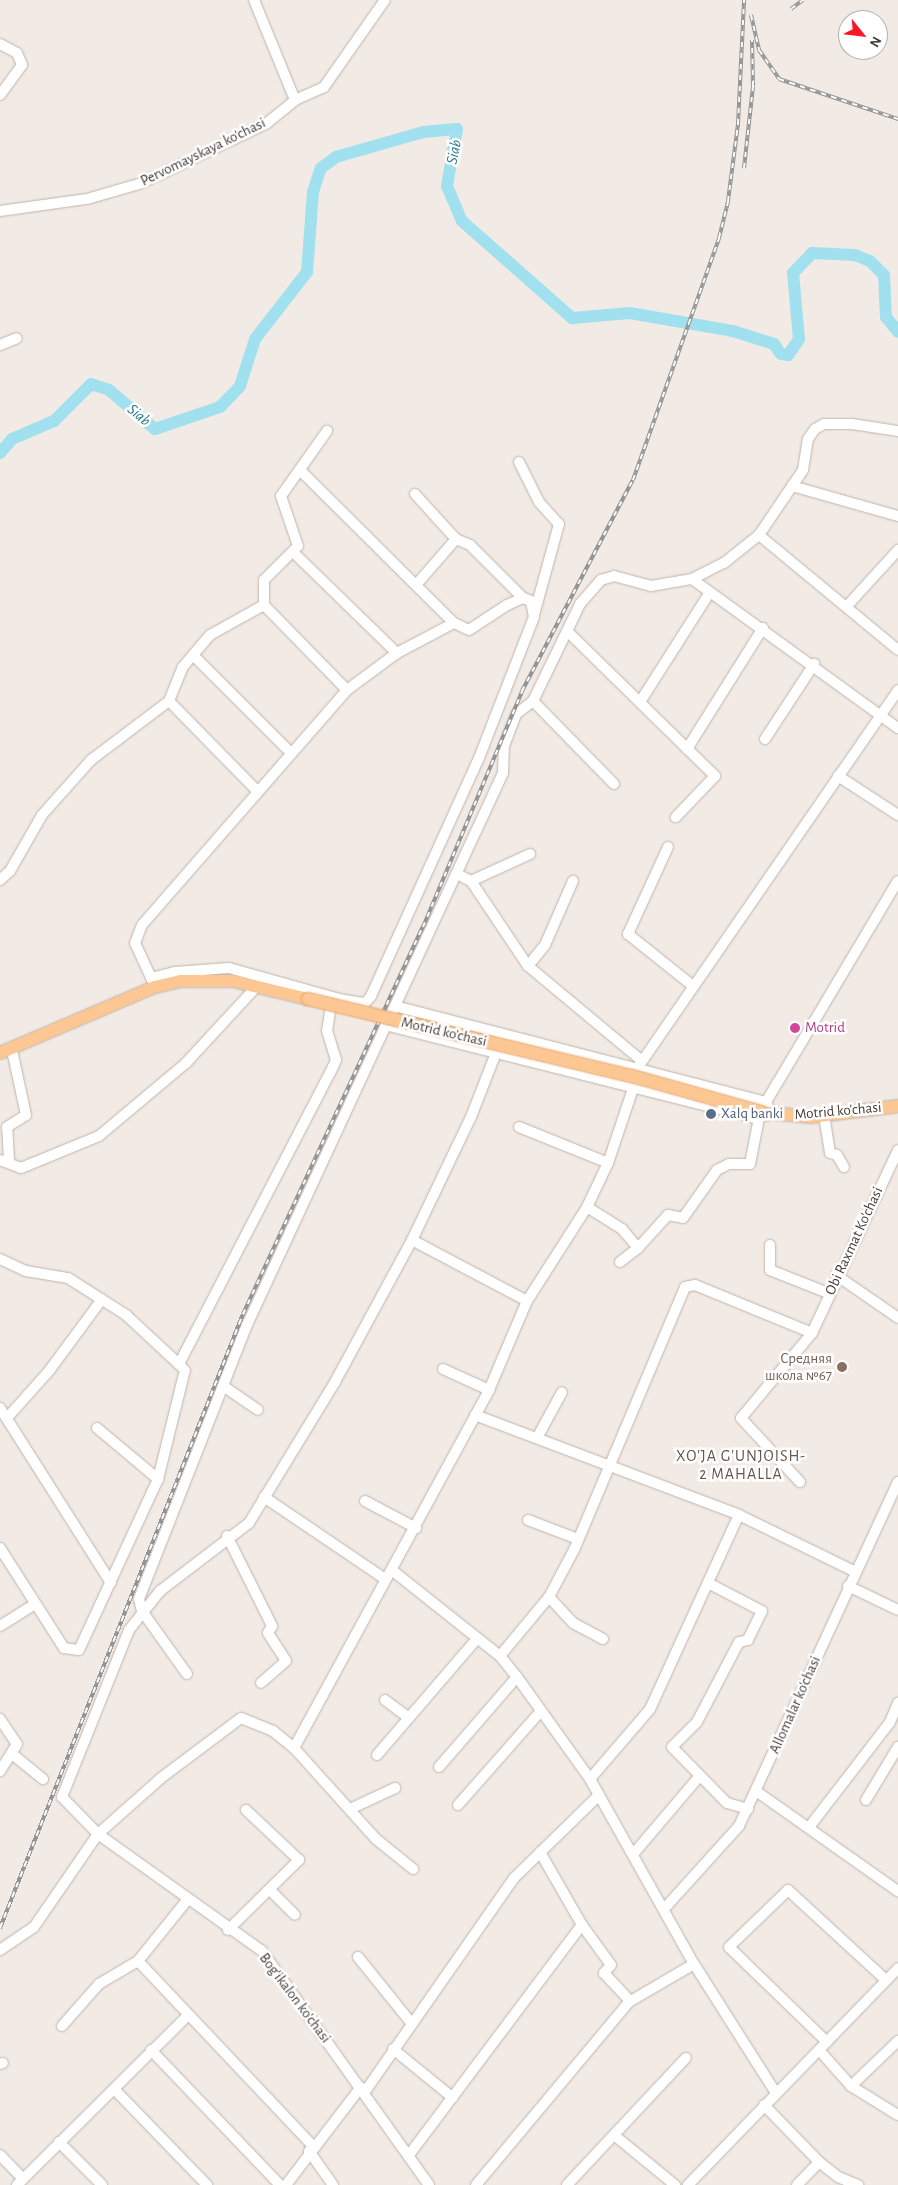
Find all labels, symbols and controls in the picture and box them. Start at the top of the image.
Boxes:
north arrow [838,10,888,60]
text: N [867,34,884,49]
street label: Pervomayskaya ko'chasi [138,114,268,190]
water label: Siab [442,138,466,166]
water label: Siab [123,400,155,430]
street label: Motrid ko'chasi [400,1013,488,1051]
place label: Motrid [805,1019,845,1037]
marker: Motrid [789,1022,801,1034]
street label: Motrid ko'chasi [794,1098,882,1124]
place label: Xalq banki [721,1105,783,1123]
marker: Xalq banki [705,1108,717,1120]
street label: Obi Raxmat Ko'chasi [821,1184,887,1298]
place label: Средняя школа №67 [765,1349,832,1384]
marker: Средняя школа №67 [836,1361,848,1373]
district label: XO'JA G'UNJOISH- 2 MAHALLA [674,1446,808,1484]
street label: Allomalar ko'chasi [765,1653,825,1757]
street label: Bog'ikalon ko'chasi [255,1950,335,2046]

